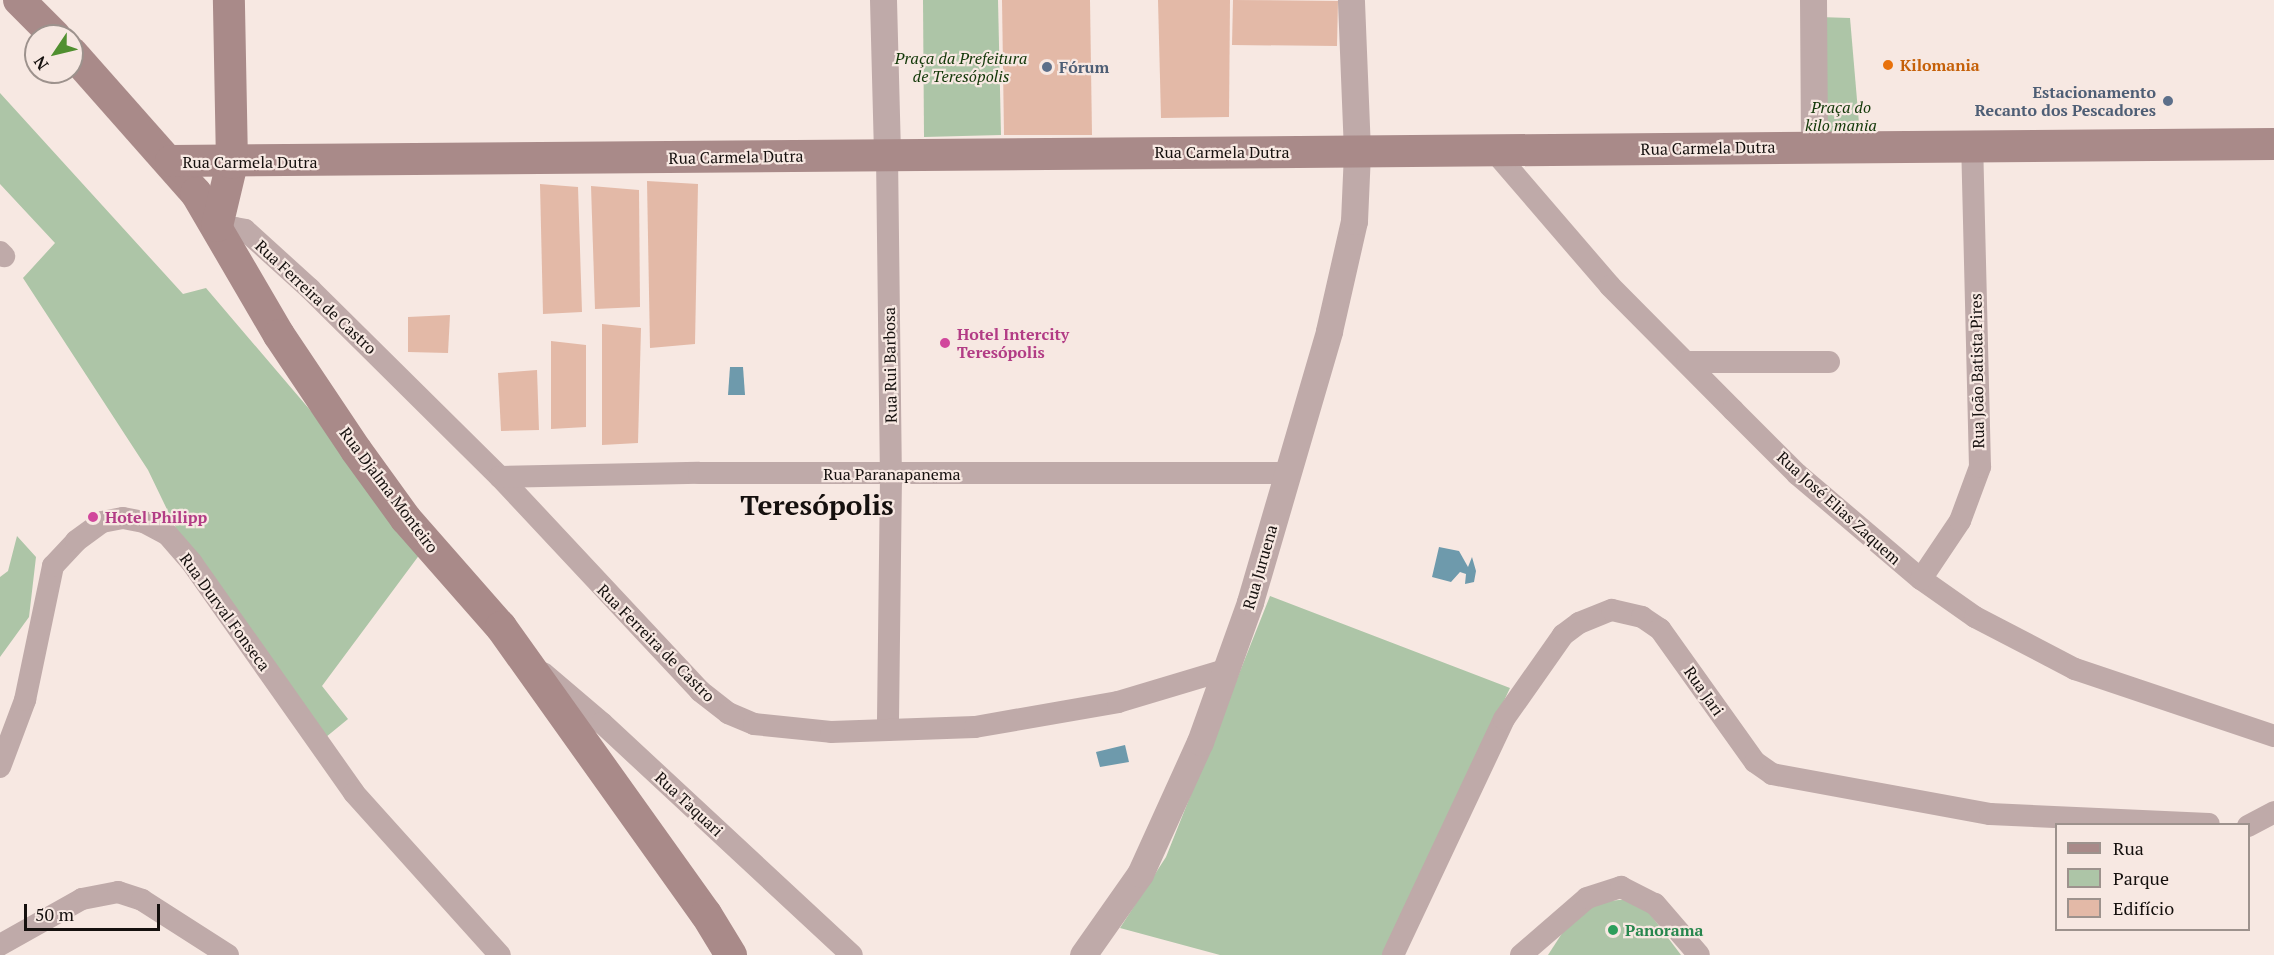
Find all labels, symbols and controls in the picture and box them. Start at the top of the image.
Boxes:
north arrow [24,24,84,84]
park label: Praça da Prefeitura de Teresópolis [895,48,1027,86]
text: N [28,52,53,74]
place label: Kilomania [1900,55,1980,75]
place label: Fórum [1059,57,1109,77]
marker: Kilomania [1881,58,1895,72]
marker: Fórum [1040,60,1054,74]
place label: Estacionamento Recanto dos Pescadores [1975,82,2156,120]
marker: Estacionamento Recanto dos Pescadores [2161,94,2175,108]
park label: Praça do kilo mania [1805,97,1877,135]
street label: Rua Carmela Dutra [1640,137,1776,159]
street label: Rua Carmela Dutra [1154,142,1290,162]
street label: Rua Carmela Dutra [668,146,804,168]
street label: Rua Carmela Dutra [182,152,318,172]
street label: Rua Ferreira de Castro [252,236,380,358]
street label: Rua João Batista Pires [1966,293,1988,449]
street label: Rua Rui Barbosa [879,307,901,423]
place label: Hotel Intercity Teresópolis [957,324,1069,362]
marker: Hotel Intercity Teresópolis [938,336,952,350]
street label: Rua Djalma Monteiro [336,424,442,556]
street label: Rua José Elias Zaquem [1773,447,1905,569]
street label: Rua Paranapanema [823,464,961,484]
district label: Teresópolis [740,488,894,522]
place label: Hotel Philipp [105,507,207,527]
marker: Hotel Philipp [86,510,100,524]
street label: Rua Juruena [1239,523,1281,611]
street label: Rua Durval Fonseca [176,549,274,675]
street label: Rua Ferreira de Castro [593,580,719,706]
street label: Rua Jari [1680,663,1728,719]
street label: Rua Taquari [651,768,727,840]
legend [2055,823,2250,931]
text: Rua [2113,836,2144,860]
text: Parque [2113,866,2169,890]
scale bar [27,892,164,930]
text: Edifício [2113,896,2174,920]
text: 50 m [35,902,74,926]
place label: Panorama [1625,920,1703,940]
marker: Panorama [1606,923,1620,937]

